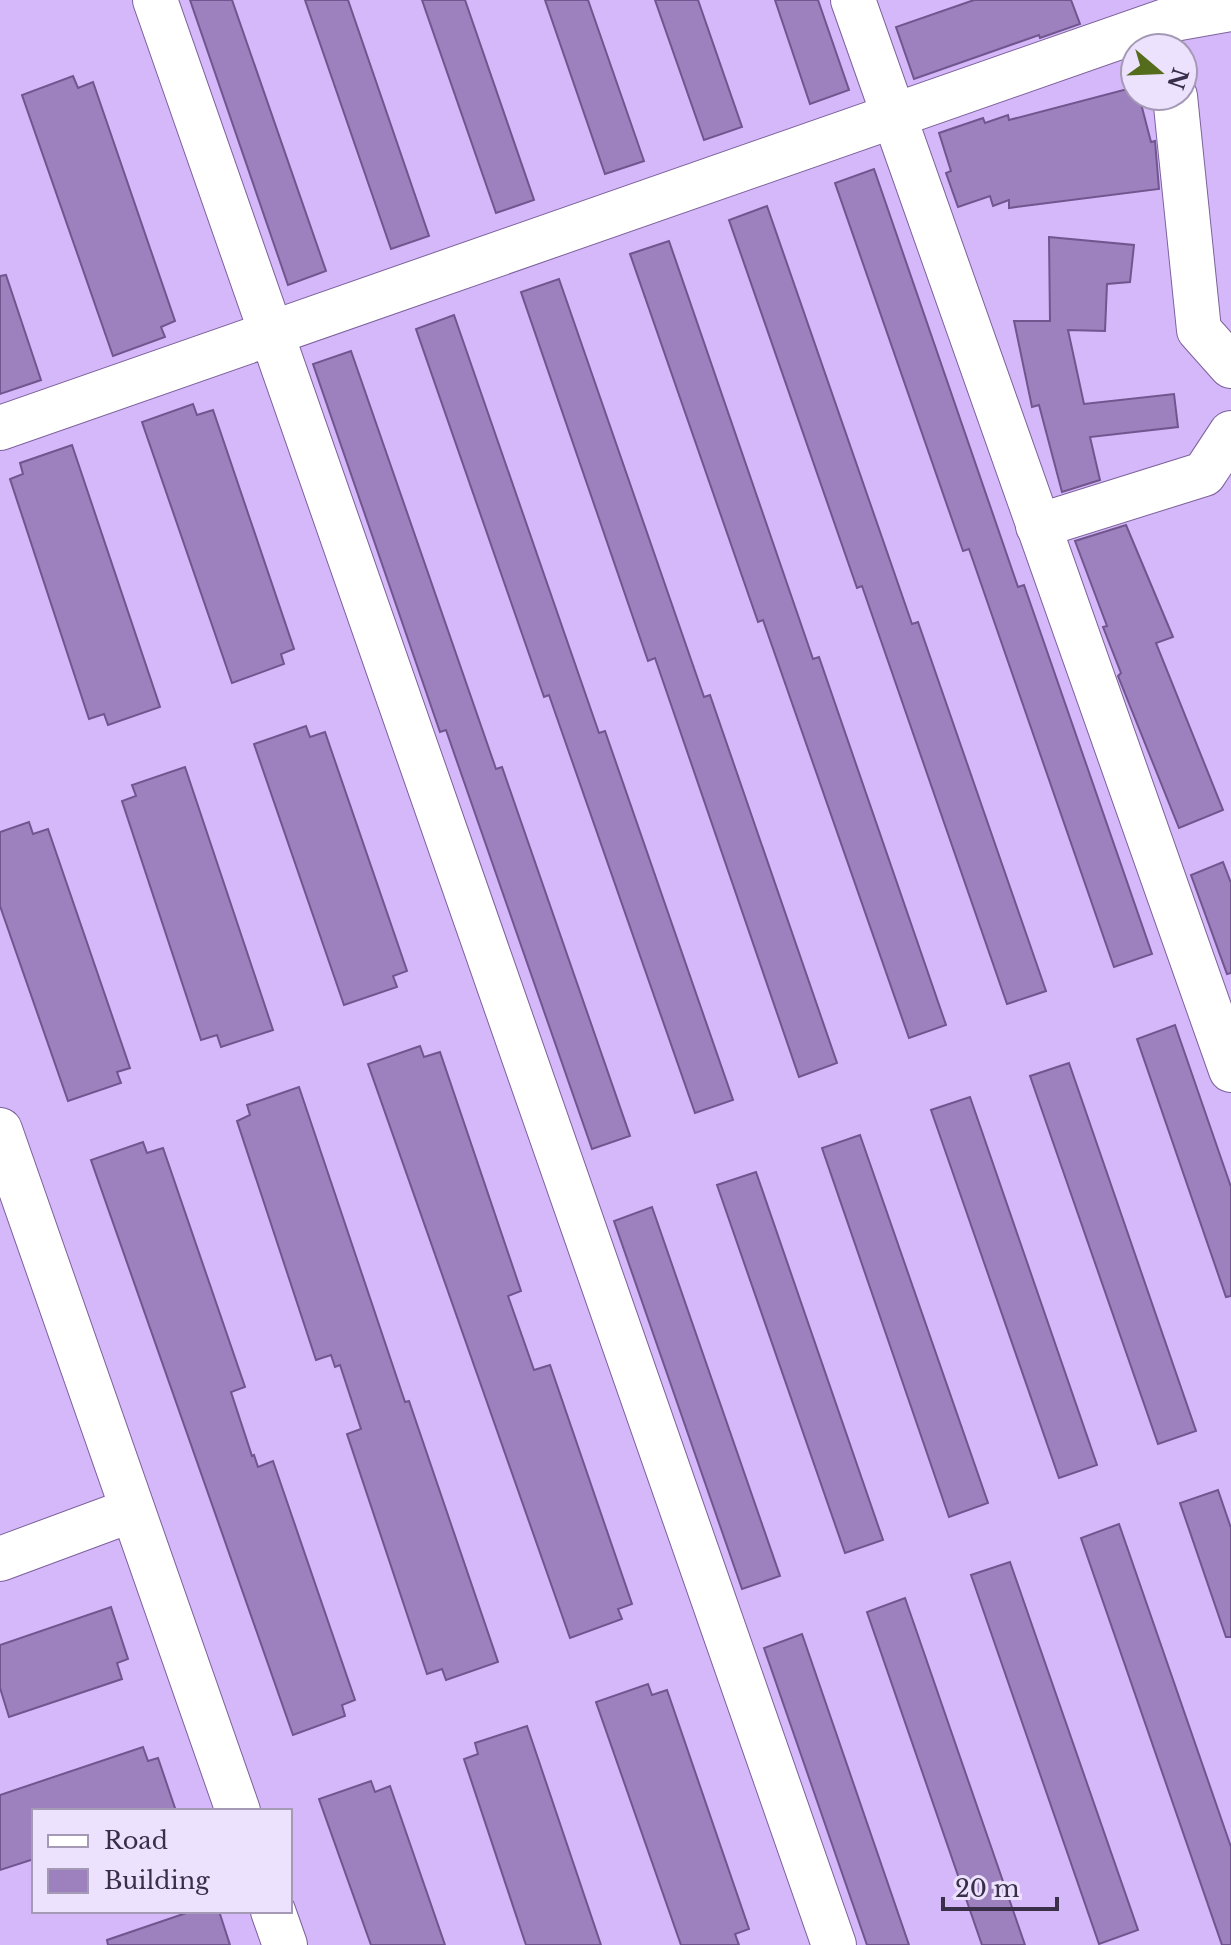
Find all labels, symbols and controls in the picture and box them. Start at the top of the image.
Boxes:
north arrow [1119,32,1199,112]
text: N [1161,64,1194,93]
legend [32,1809,292,1913]
text: Road [104,1826,168,1855]
scale bar [943,1861,1057,1911]
text: Building [104,1866,210,1895]
text: 20 m [955,1874,1020,1903]

